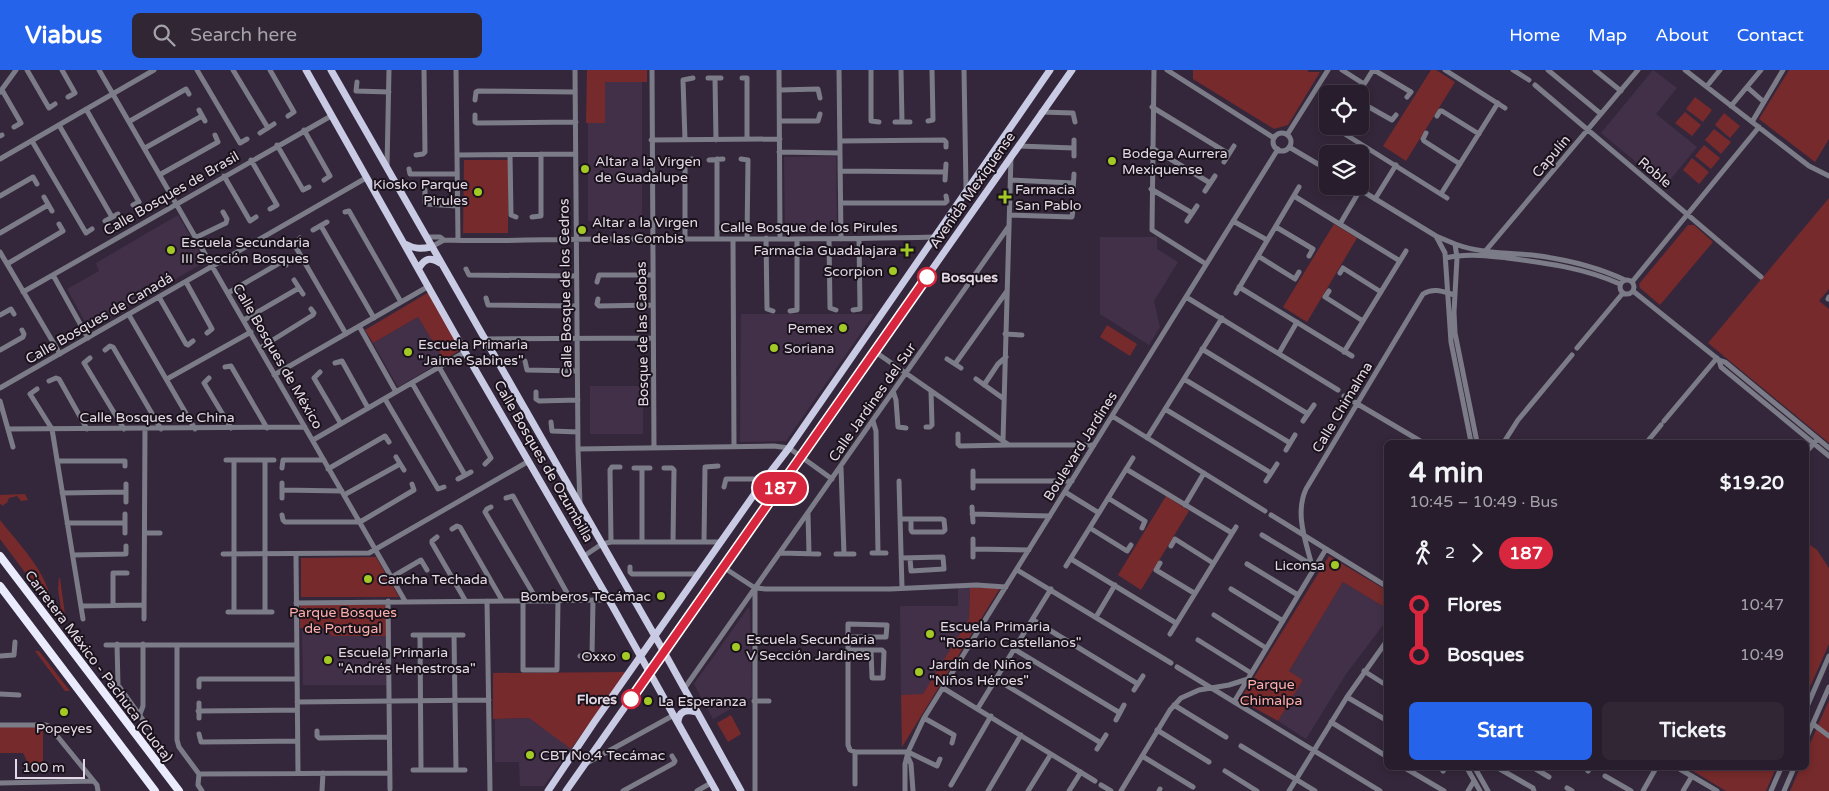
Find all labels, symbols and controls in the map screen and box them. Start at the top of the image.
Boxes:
search box [132,13,482,58]
text: Viabus [25,21,102,50]
icon: search [150,21,178,49]
text: Search here [190,24,297,46]
text: Home [1509,24,1560,46]
text: Map [1588,24,1627,46]
text: About [1655,24,1709,46]
text: Contact [1737,24,1804,46]
map controls [1319,85,1369,195]
button: locate [1319,85,1369,135]
street label: Avenida Mexiquense [926,129,1019,252]
street label: Capulín [1529,132,1574,181]
place label: Bodega Aurrera Mexiquense [1122,145,1228,178]
button: layers [1319,145,1369,195]
street label: Calle Bosques de Brasil [100,148,242,239]
place label: Altar a la Virgen de Guadalupe [595,153,701,186]
street label: Roble [1634,153,1675,191]
marker: Bodega Aurrera Mexiquense [1106,155,1118,167]
marker: Altar a la Virgen de Guadalupe [579,163,591,175]
place label: Kiosko Parque Pirules [373,176,468,209]
place label: Farmacia San Pablo [1015,181,1081,214]
marker: Kiosko Parque Pirules [472,186,484,198]
marker: Farmacia San Pablo [999,191,1011,203]
street label: Calle Bosque de los Cedros [555,198,576,378]
place label: Altar a la Virgen de las Combis [592,214,698,247]
street label: Calle Bosque de los Pirules [720,219,898,236]
marker: Altar a la Virgen de las Combis [576,224,588,236]
place label: Escuela Secundaria III Sección Bosques [181,234,310,267]
place label: Farmacia Guadalajara [753,242,897,259]
marker: Escuela Secundaria III Sección Bosques [165,244,177,256]
marker: Farmacia Guadalajara [901,244,913,256]
street label: Bosque de las Caobas [633,261,652,407]
place label: Scorpion [824,263,883,280]
marker: Scorpion [887,265,899,277]
marker: Bosques [917,267,937,287]
street label: Calle Bosques de Canadá [22,269,176,368]
place label: Bosques [941,269,998,286]
street label: Calle Bosques de México [229,280,326,432]
place label: Pemex [788,320,833,337]
marker: Pemex [837,322,849,334]
place label: Escuela Primaria "Jaime Sabines" [418,336,528,369]
street label: Calle Jardines del Sur [825,339,920,465]
place label: Soriana [784,340,834,357]
marker: Soriana [768,342,780,354]
marker: Escuela Primaria "Jaime Sabines" [402,346,414,358]
street label: Calle Chimalma [1309,359,1376,456]
street label: Calle Bosques de Ozumbilla [490,377,597,545]
street label: Boulevard Jardines [1040,388,1121,504]
street label: Calle Bosques de China [79,409,235,426]
text: 4 min [1409,456,1484,490]
line badge: 187 [751,472,809,504]
text: $19.20 [1720,472,1784,494]
text: 187 [763,477,797,499]
text: 10:45 – 10:49 · Bus [1409,492,1558,512]
icon: walk [1409,539,1437,567]
icon: forward [1463,539,1491,567]
text: 187 [1509,542,1543,564]
text: 2 [1445,543,1455,563]
place label: Liconsa [1274,557,1325,574]
marker: Liconsa [1329,559,1341,571]
street label: Carretera México - Pachuca (Cuota) [21,567,176,765]
place label: Cancha Techada [378,571,488,588]
marker: Cancha Techada [362,573,374,585]
place label: Bomberos Tecámac [520,588,651,605]
marker: Bomberos Tecámac [655,590,667,602]
text: Flores [1447,594,1502,616]
text: 10:47 [1740,595,1784,615]
park label: Parque Bosques de Portugal [289,604,397,637]
place label: Escuela Primaria "Rosario Castellanos" [940,618,1082,651]
marker: Escuela Primaria "Rosario Castellanos" [924,628,936,640]
place label: Escuela Secundaria V Sección Jardines [746,631,875,664]
marker: Escuela Secundaria V Sección Jardines [730,641,742,653]
place label: Escuela Primaria "Andrés Henestrosa" [338,644,476,677]
text: Bosques [1447,644,1524,666]
text: 10:49 [1740,645,1784,665]
place label: Oxxo [581,648,616,665]
marker: Oxxo [620,650,632,662]
marker: Escuela Primaria "Andrés Henestrosa" [322,654,334,666]
place label: Jardín de Niños "Niños Héroes" [929,656,1032,689]
marker: Jardín de Niños "Niños Héroes" [913,666,925,678]
park label: Parque Chimalpa [1240,676,1302,709]
marker: Flores [621,689,641,709]
place label: Flores [577,691,617,708]
place label: La Esperanza [658,693,747,710]
marker: La Esperanza [642,695,654,707]
button: Start [1409,702,1592,760]
button: Tickets [1602,702,1784,760]
marker: Popeyes [58,706,70,718]
place label: Popeyes [36,720,93,737]
place label: CBT No.4 Tecámac [540,747,665,764]
marker: CBT No.4 Tecámac [524,749,536,761]
scale bar [15,756,85,779]
text: 100 m [22,759,65,776]

